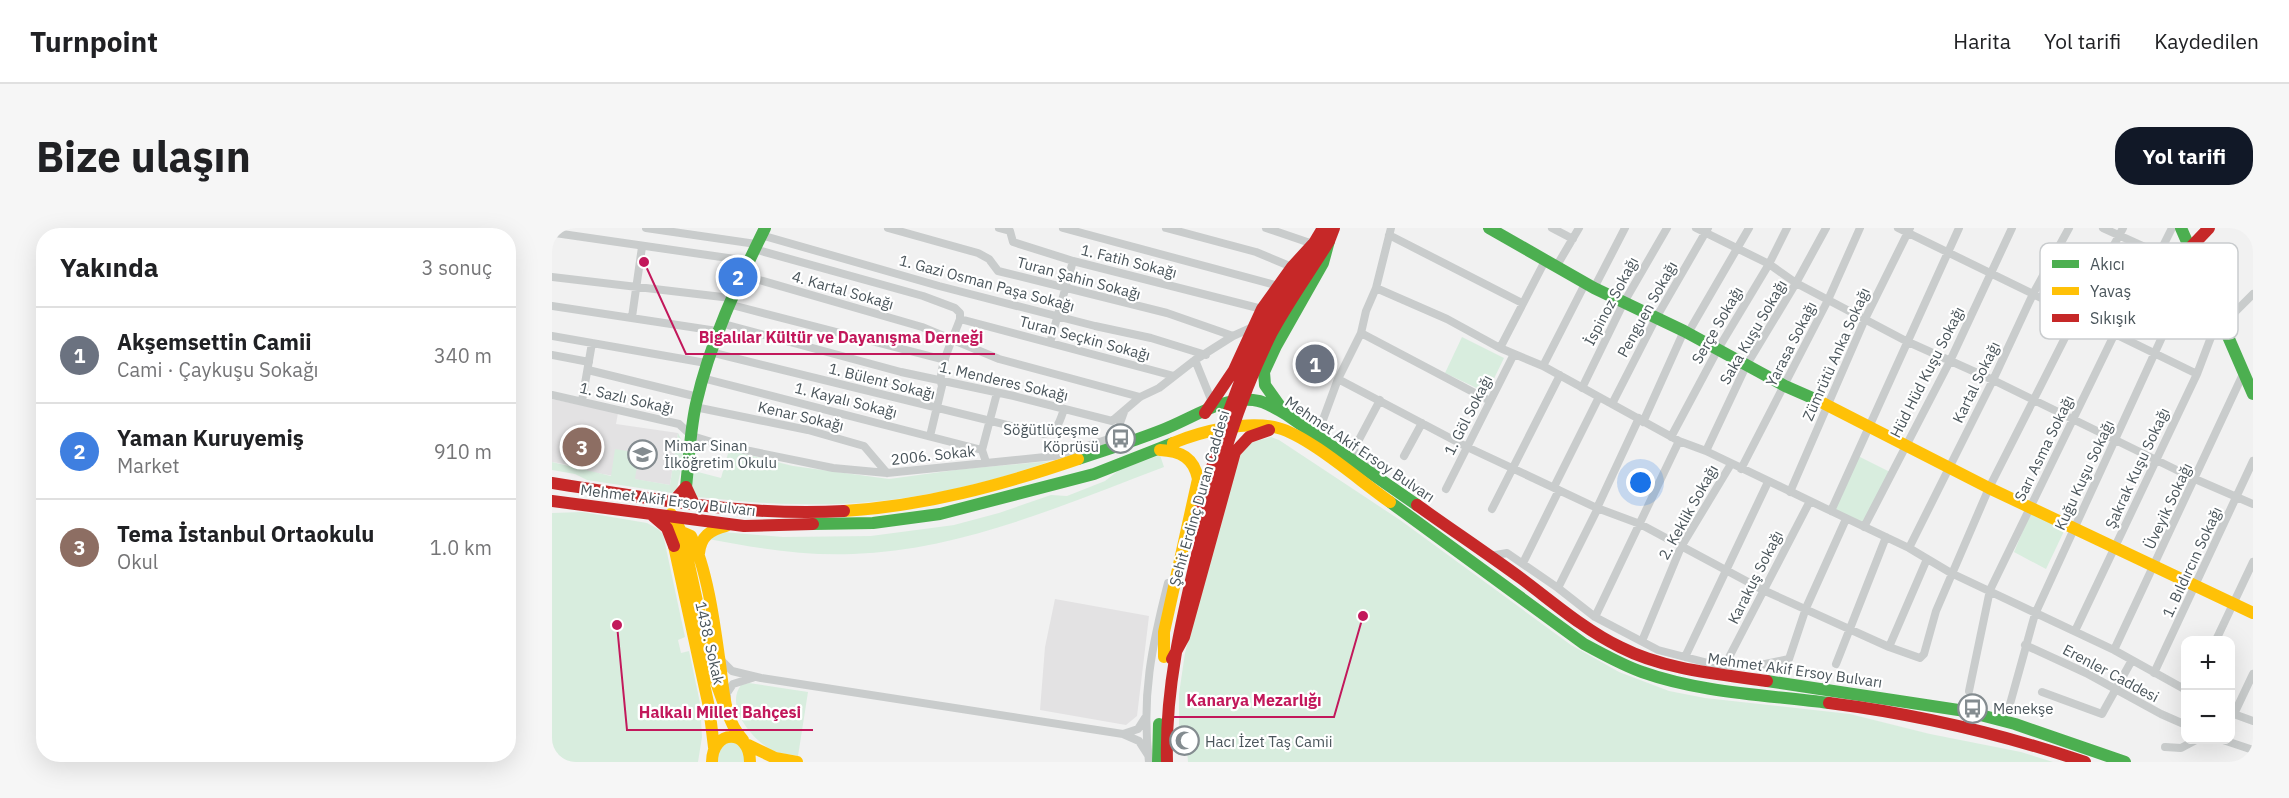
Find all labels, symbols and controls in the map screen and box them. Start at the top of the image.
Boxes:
text: Turnpoint [30,23,158,60]
text: Harita [1953,27,2011,55]
text: Yol tarifi [2044,27,2121,55]
text: Kaydedilen [2154,27,2259,55]
button: Yol tarifi [2115,127,2253,185]
text: Bize ulaşın [36,129,251,184]
street label: 1. Fatih Sokağı [1079,240,1179,282]
legend [2040,243,2238,339]
text: Yakında [60,250,159,284]
street label: 1. Gazi Osman Paşa Sokağı [897,250,1077,316]
street label: Turan Şahin Sokağı [1015,252,1143,304]
street label: İspinoz Sokağı [1580,253,1642,349]
text: 3 sonuç [422,254,492,281]
pin: 2 [718,254,758,300]
text: Akıcı [2090,254,2125,274]
street label: Penguen Sokağı [1613,258,1681,360]
street label: 4. Kartal Sokağı [790,266,896,314]
street label: Saka Kuşu Sokağı [1715,276,1791,388]
text: Yavaş [2090,281,2131,301]
street label: Serçe Sokağı [1687,283,1747,367]
street label: Zümrütü Anka Sokağı [1798,284,1874,424]
street label: Yarasa Sokağı [1761,298,1821,390]
street label: Hüd Hüd Kuşu Sokağı [1886,303,1968,441]
text: Sıkışık [2090,308,2137,328]
street label: Turan Seçkin Sokağı [1017,311,1153,365]
callout: Bigalılar Kültür ve Dayanışma Derneği [686,320,995,354]
text: Akşemsettin Camii [117,327,312,356]
text: Bigalılar Kültür ve Dayanışma Derneği [699,327,983,347]
street label: Kartal Sokağı [1948,338,2004,426]
text: 1 [74,342,86,369]
text: 340 m [434,342,492,369]
pin: 1 [1296,342,1335,386]
text: Cami · Çaykuşu Sokağı [117,356,319,383]
street label: 1. Menderes Sokağı [938,357,1070,405]
street label: 1. Bülent Sokağı [827,359,937,403]
street label: 1. Göl Sokağı [1440,372,1496,458]
street label: 1. Sazlı Sokağı [578,378,676,418]
street label: 1. Kayalı Sokağı [793,378,899,422]
street label: Mehmet Akif Ersoy Bulvarı [1282,392,1438,506]
street label: Sarı Asma Sokağı [2010,392,2078,504]
street label: Kenar Sokağı [756,397,846,435]
street label: Şakrak Kuşu Sokağı [2101,404,2173,532]
street label: Şehit Erdinç Duran Caddesi [1165,408,1233,588]
street label: Kuğu Kuşu Sokağı [2050,417,2118,533]
place label: Söğütlüçeşme Köprüsü [1003,420,1099,456]
bus stop icon: Söğütlüçeşme Köprüsü [1104,422,1136,454]
text: Yaman Kuruyemiş [117,423,304,452]
pin: 3 [562,424,602,470]
place label: Mimar Sinan İlköğretim Okulu [664,436,777,472]
text: 2 [74,438,86,465]
text: 910 m [434,438,492,465]
school or university icon: Mimar Sinan İlköğretim Okulu [627,438,659,470]
street label: 2006. Sokak [890,441,976,469]
text: Market [117,452,179,479]
street label: Üveyik Sokağı [2140,460,2196,552]
street label: 2. Keklik Sokağı [1654,461,1722,563]
your location [1626,468,1655,497]
street label: Mehmet Akif Ersoy Bulvarı [579,480,757,520]
street label: 1. Bıldırcın Sokağı [2158,504,2226,620]
text: Tema İstanbul Ortaokulu [117,519,374,548]
street label: Karakuş Sokağı [1723,527,1787,627]
text: 3 [74,534,86,561]
text: 1.0 km [430,534,492,561]
text: Okul [117,548,158,575]
street label: 1438. Sokak [691,600,729,686]
map controls [2181,636,2235,744]
button: + [2181,636,2235,690]
street label: Erenler Caddesi [2060,640,2162,706]
street label: Mehmet Akif Ersoy Bulvarı [1706,648,1884,692]
callout: Kanarya Mezarlığı [1174,683,1334,717]
text: Kanarya Mezarlığı [1186,690,1322,710]
button: − [2181,690,2235,744]
bus stop icon: Menekşe [1956,692,1988,724]
callout: Halkalı Millet Bahçesi [627,696,813,730]
place label: Menekşe [1993,699,2053,718]
text: Halkalı Millet Bahçesi [639,702,801,722]
mosque icon: Hacı İzet Taş Camii [1168,725,1200,757]
place label: Hacı İzet Taş Camii [1205,732,1333,751]

